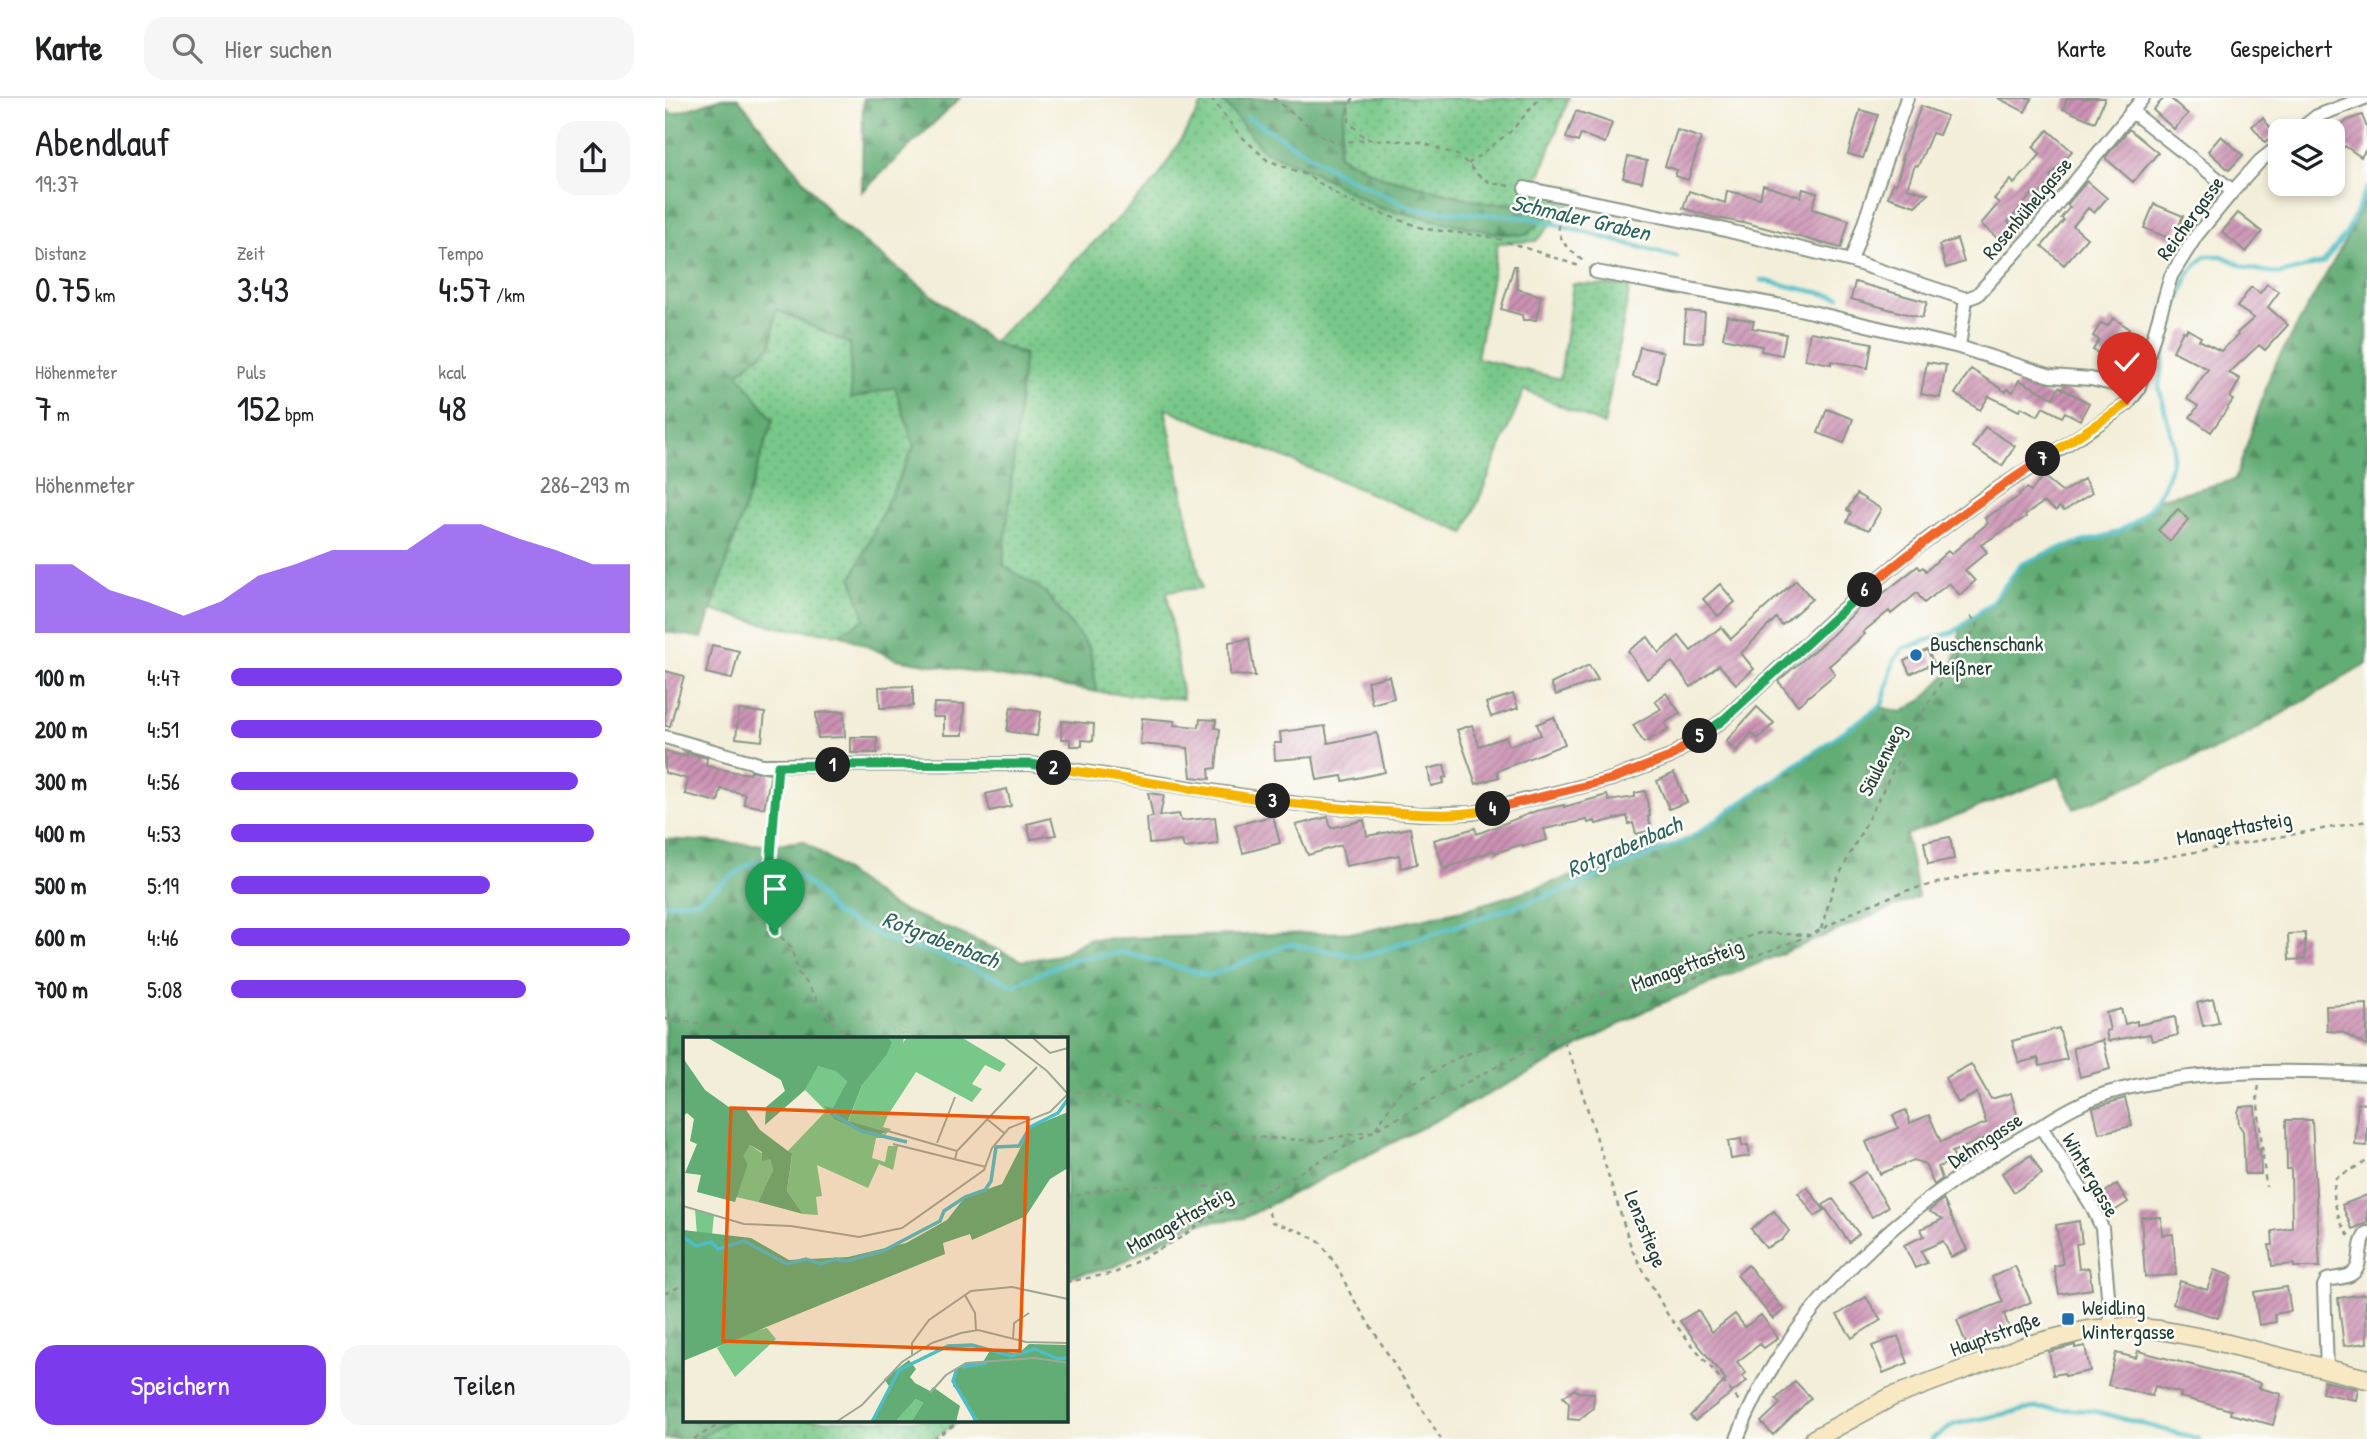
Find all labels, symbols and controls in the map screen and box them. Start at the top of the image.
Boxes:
search box [144,17,634,80]
text: Karte [35,26,102,70]
icon: search [168,29,206,67]
text: Hier suchen [224,31,332,66]
text: Karte [2057,32,2106,64]
text: Route [2144,32,2192,64]
text: Gespeichert [2230,32,2332,64]
text: Abendlauf [35,116,170,168]
map controls [2268,119,2345,196]
button: layers [2268,119,2345,196]
button: share [556,121,630,195]
street label: Rosenbühelgasse [1975,150,2079,266]
text: 19:37 [35,168,79,199]
street label: Reichergasse [2149,170,2231,266]
water label: Schmaler Graben [1509,186,1655,248]
text: Distanz [35,240,86,266]
text: Zeit [237,240,265,266]
text: Tempo [438,240,484,266]
text: 0.75 [35,266,90,313]
text: 3:43 [237,266,289,313]
text: 4:57 [438,266,492,313]
text: km [90,282,116,308]
text: /km [492,282,525,308]
pin [2097,332,2157,404]
icon: check [2108,343,2146,381]
text: Höhenmeter [35,359,118,385]
text: Puls [237,359,266,385]
text: kcal [438,359,466,385]
text: 7 [35,385,52,432]
text: 152 [237,385,281,432]
text: 48 [438,385,467,432]
text: m [52,401,70,427]
text: bpm [281,401,314,427]
pin: 7 [2025,442,2061,476]
text: 7 [2038,445,2047,471]
text: Höhenmeter [35,469,135,500]
text: 286–293 m [540,469,630,500]
pin: 6 [1847,573,1883,608]
text: 6 [1861,576,1868,602]
place label: Buschenschank Meißner [1930,629,2044,682]
marker: Buschenschank Meißner [1908,647,1924,663]
text: 100 m [35,662,85,693]
text: 4:47 [147,662,181,693]
text: 200 m [35,714,87,745]
text: 4:51 [147,714,179,745]
pin: 5 [1683,718,1717,754]
street label: Säulenweg [1851,719,1911,801]
text: 5 [1695,722,1704,748]
pin: 1 [815,748,851,782]
pin: 2 [1037,750,1071,786]
text: 1 [829,751,836,777]
text: 2 [1049,754,1058,780]
text: 300 m [35,766,87,797]
text: 4:56 [147,766,180,797]
pin: 3 [1255,784,1291,818]
text: 3 [1268,787,1277,813]
pin: 4 [1475,792,1511,826]
text: 4 [1489,795,1496,821]
street label: Managettasteig [2174,804,2294,852]
water label: Rotgrabenbach [1562,807,1688,885]
text: 400 m [35,818,85,849]
text: 4:53 [147,818,181,849]
pin [745,859,805,931]
text: 500 m [35,870,86,901]
text: 5:19 [147,870,179,901]
icon: arrive [756,870,794,908]
water label: Rotgrabenbach [878,903,1005,977]
text: 600 m [35,922,86,953]
text: 4:46 [147,922,179,953]
street label: Managettasteig [1627,931,1747,999]
text: 700 m [35,974,88,1005]
text: 5:08 [147,974,182,1005]
inset map [683,1037,1067,1422]
street label: Dehmgasse [1942,1105,2028,1175]
street label: Wintergasse [2055,1128,2127,1222]
street label: Managettasteig [1121,1179,1237,1261]
street label: Lenzstiege [1617,1186,1675,1272]
place label: Weidling Wintergasse [2082,1293,2175,1346]
street label: Hauptstraße [1946,1304,2044,1364]
marker: Weidling Wintergasse [2060,1311,2076,1327]
button: Speichern [35,1345,326,1425]
button: Teilen [340,1345,630,1425]

